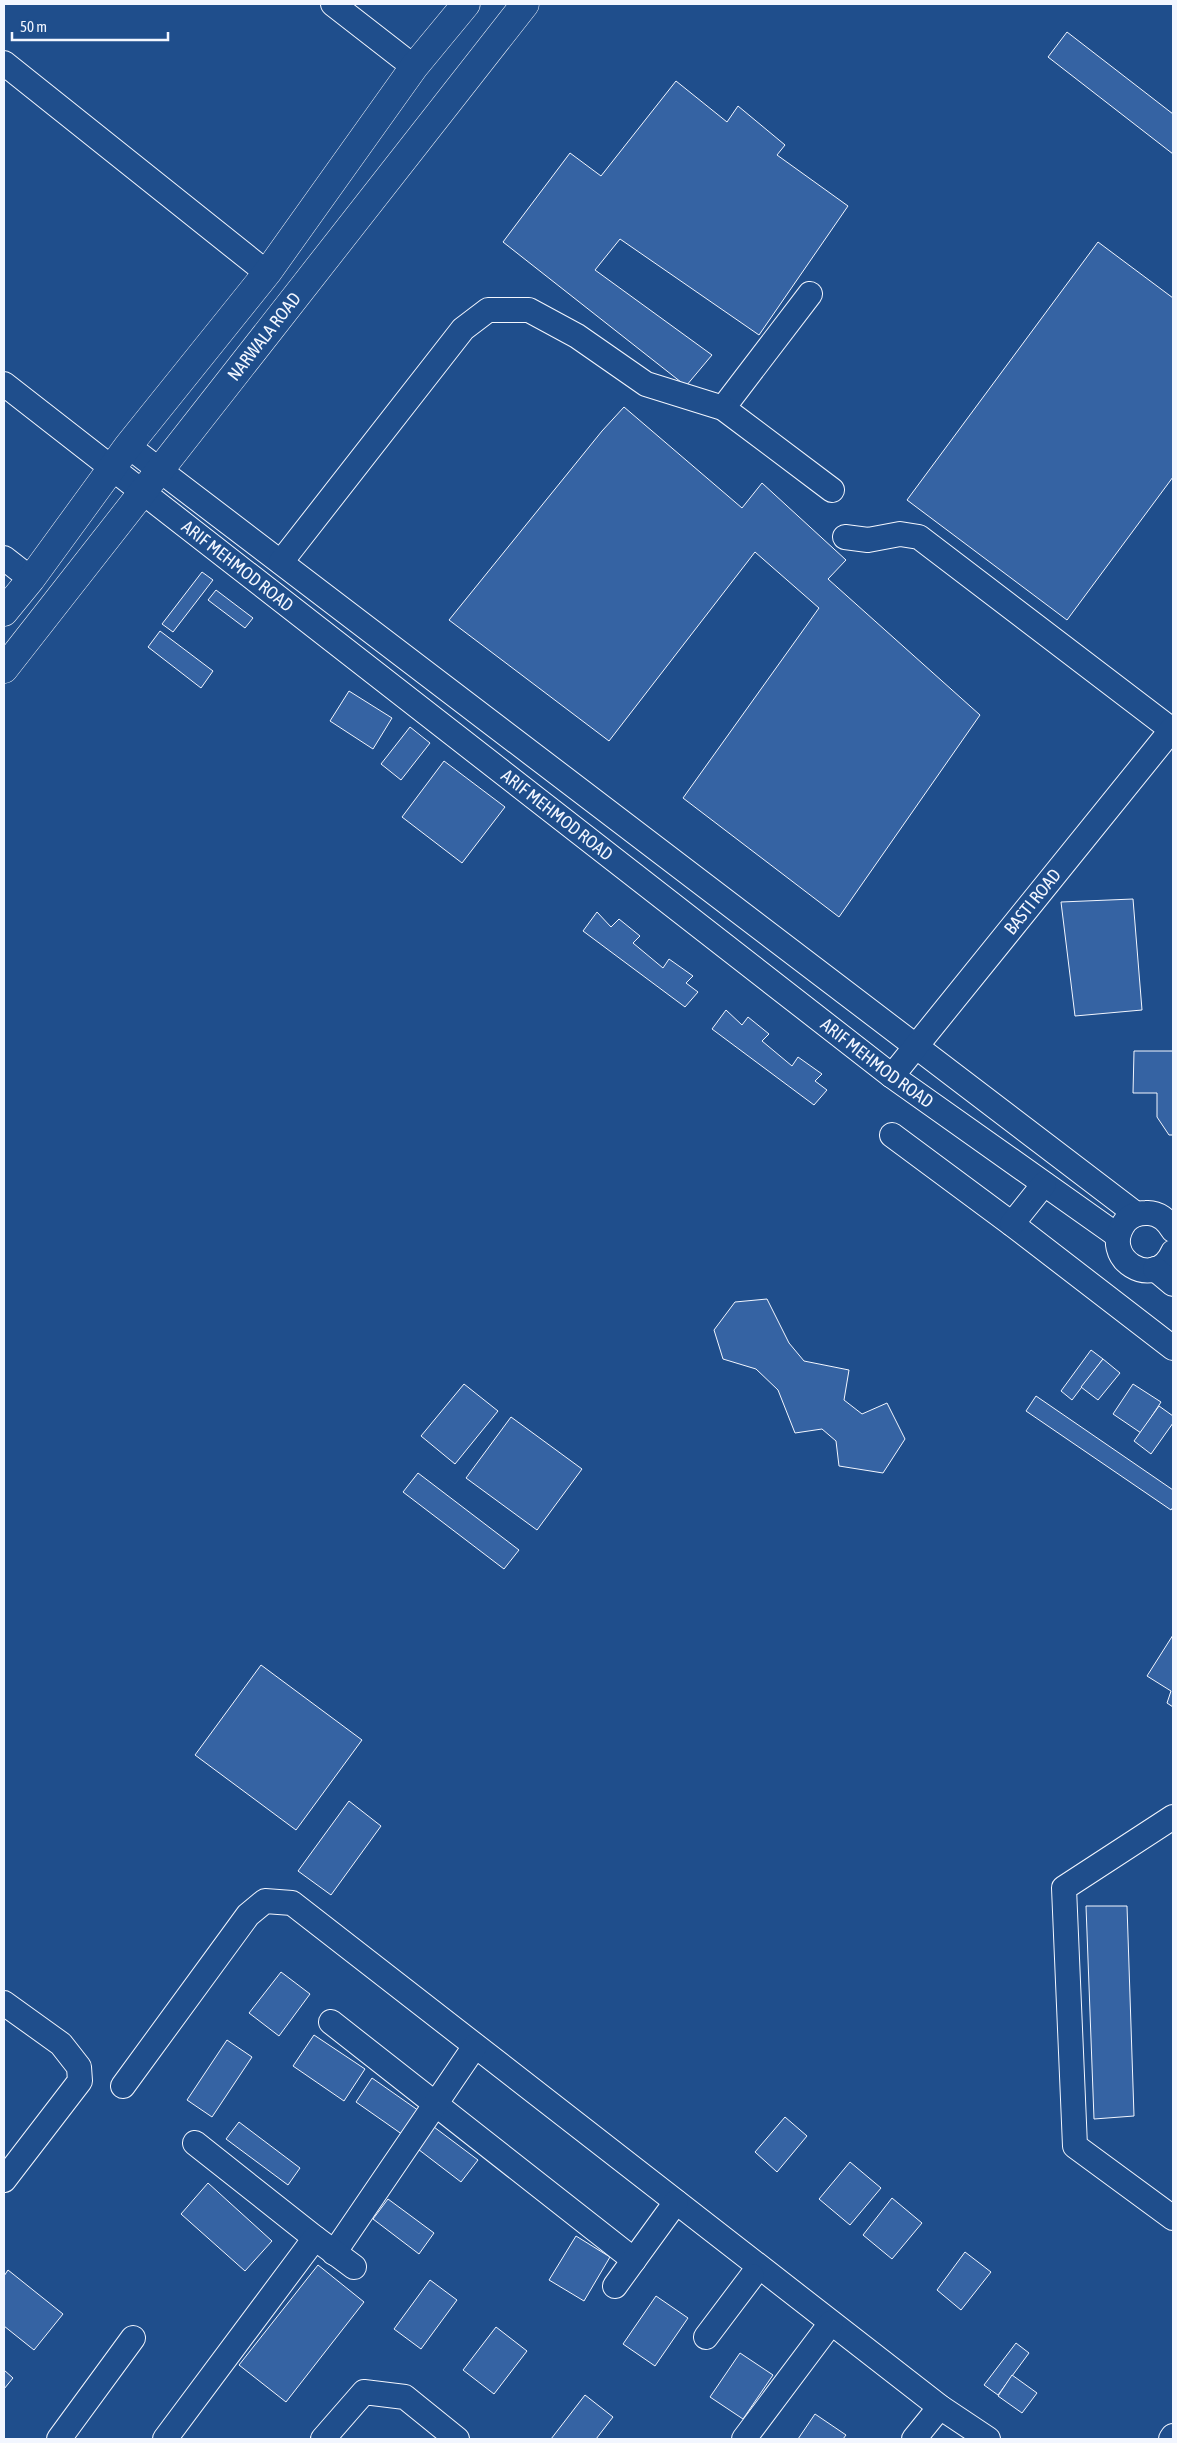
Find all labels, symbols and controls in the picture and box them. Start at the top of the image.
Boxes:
scale bar [12,10,169,42]
text: 50 m [20,18,47,35]
street label: NARWALA ROAD [223,288,305,385]
street label: ARIF MEHMOD ROAD [178,516,298,616]
street label: ARIF MEHMOD ROAD [497,764,617,865]
street label: BASTI ROAD [1000,864,1065,938]
street label: ARIF MEHMOD ROAD [817,1013,938,1112]

